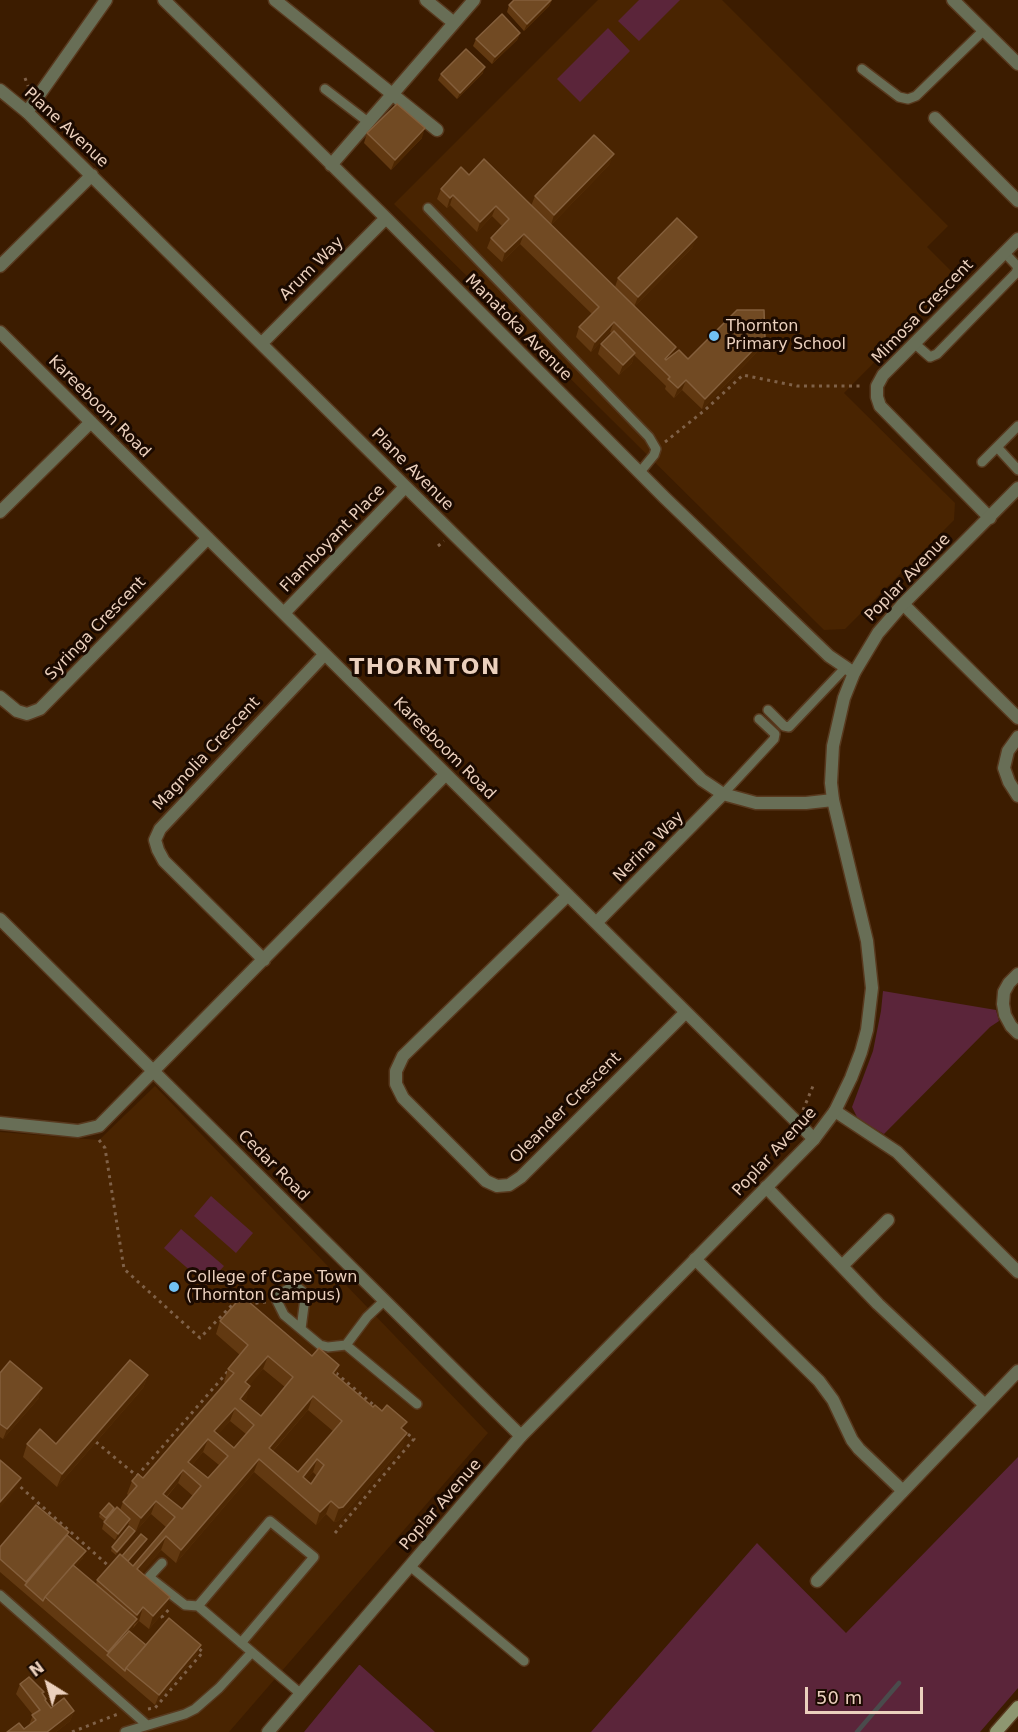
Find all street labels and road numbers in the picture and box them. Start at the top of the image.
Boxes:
street label: Plane Avenue [20,84,112,172]
street label: Arum Way [276,233,348,305]
street label: Mimosa Crescent [868,256,978,368]
street label: Manatoka Avenue [461,271,575,385]
street label: Kareeboom Road [44,352,154,462]
street label: Plane Avenue [367,425,457,515]
street label: Flamboyant Place [277,481,389,597]
street label: Poplar Avenue [861,530,955,626]
street label: Syringa Crescent [42,573,150,685]
street label: Magnolia Crescent [149,693,265,815]
street label: Kareeboom Road [389,694,499,804]
street label: Nerina Way [610,808,688,886]
street label: Oleander Crescent [506,1048,626,1168]
street label: Poplar Avenue [729,1104,821,1200]
street label: Cedar Road [233,1126,313,1206]
street label: Poplar Avenue [396,1456,486,1554]

